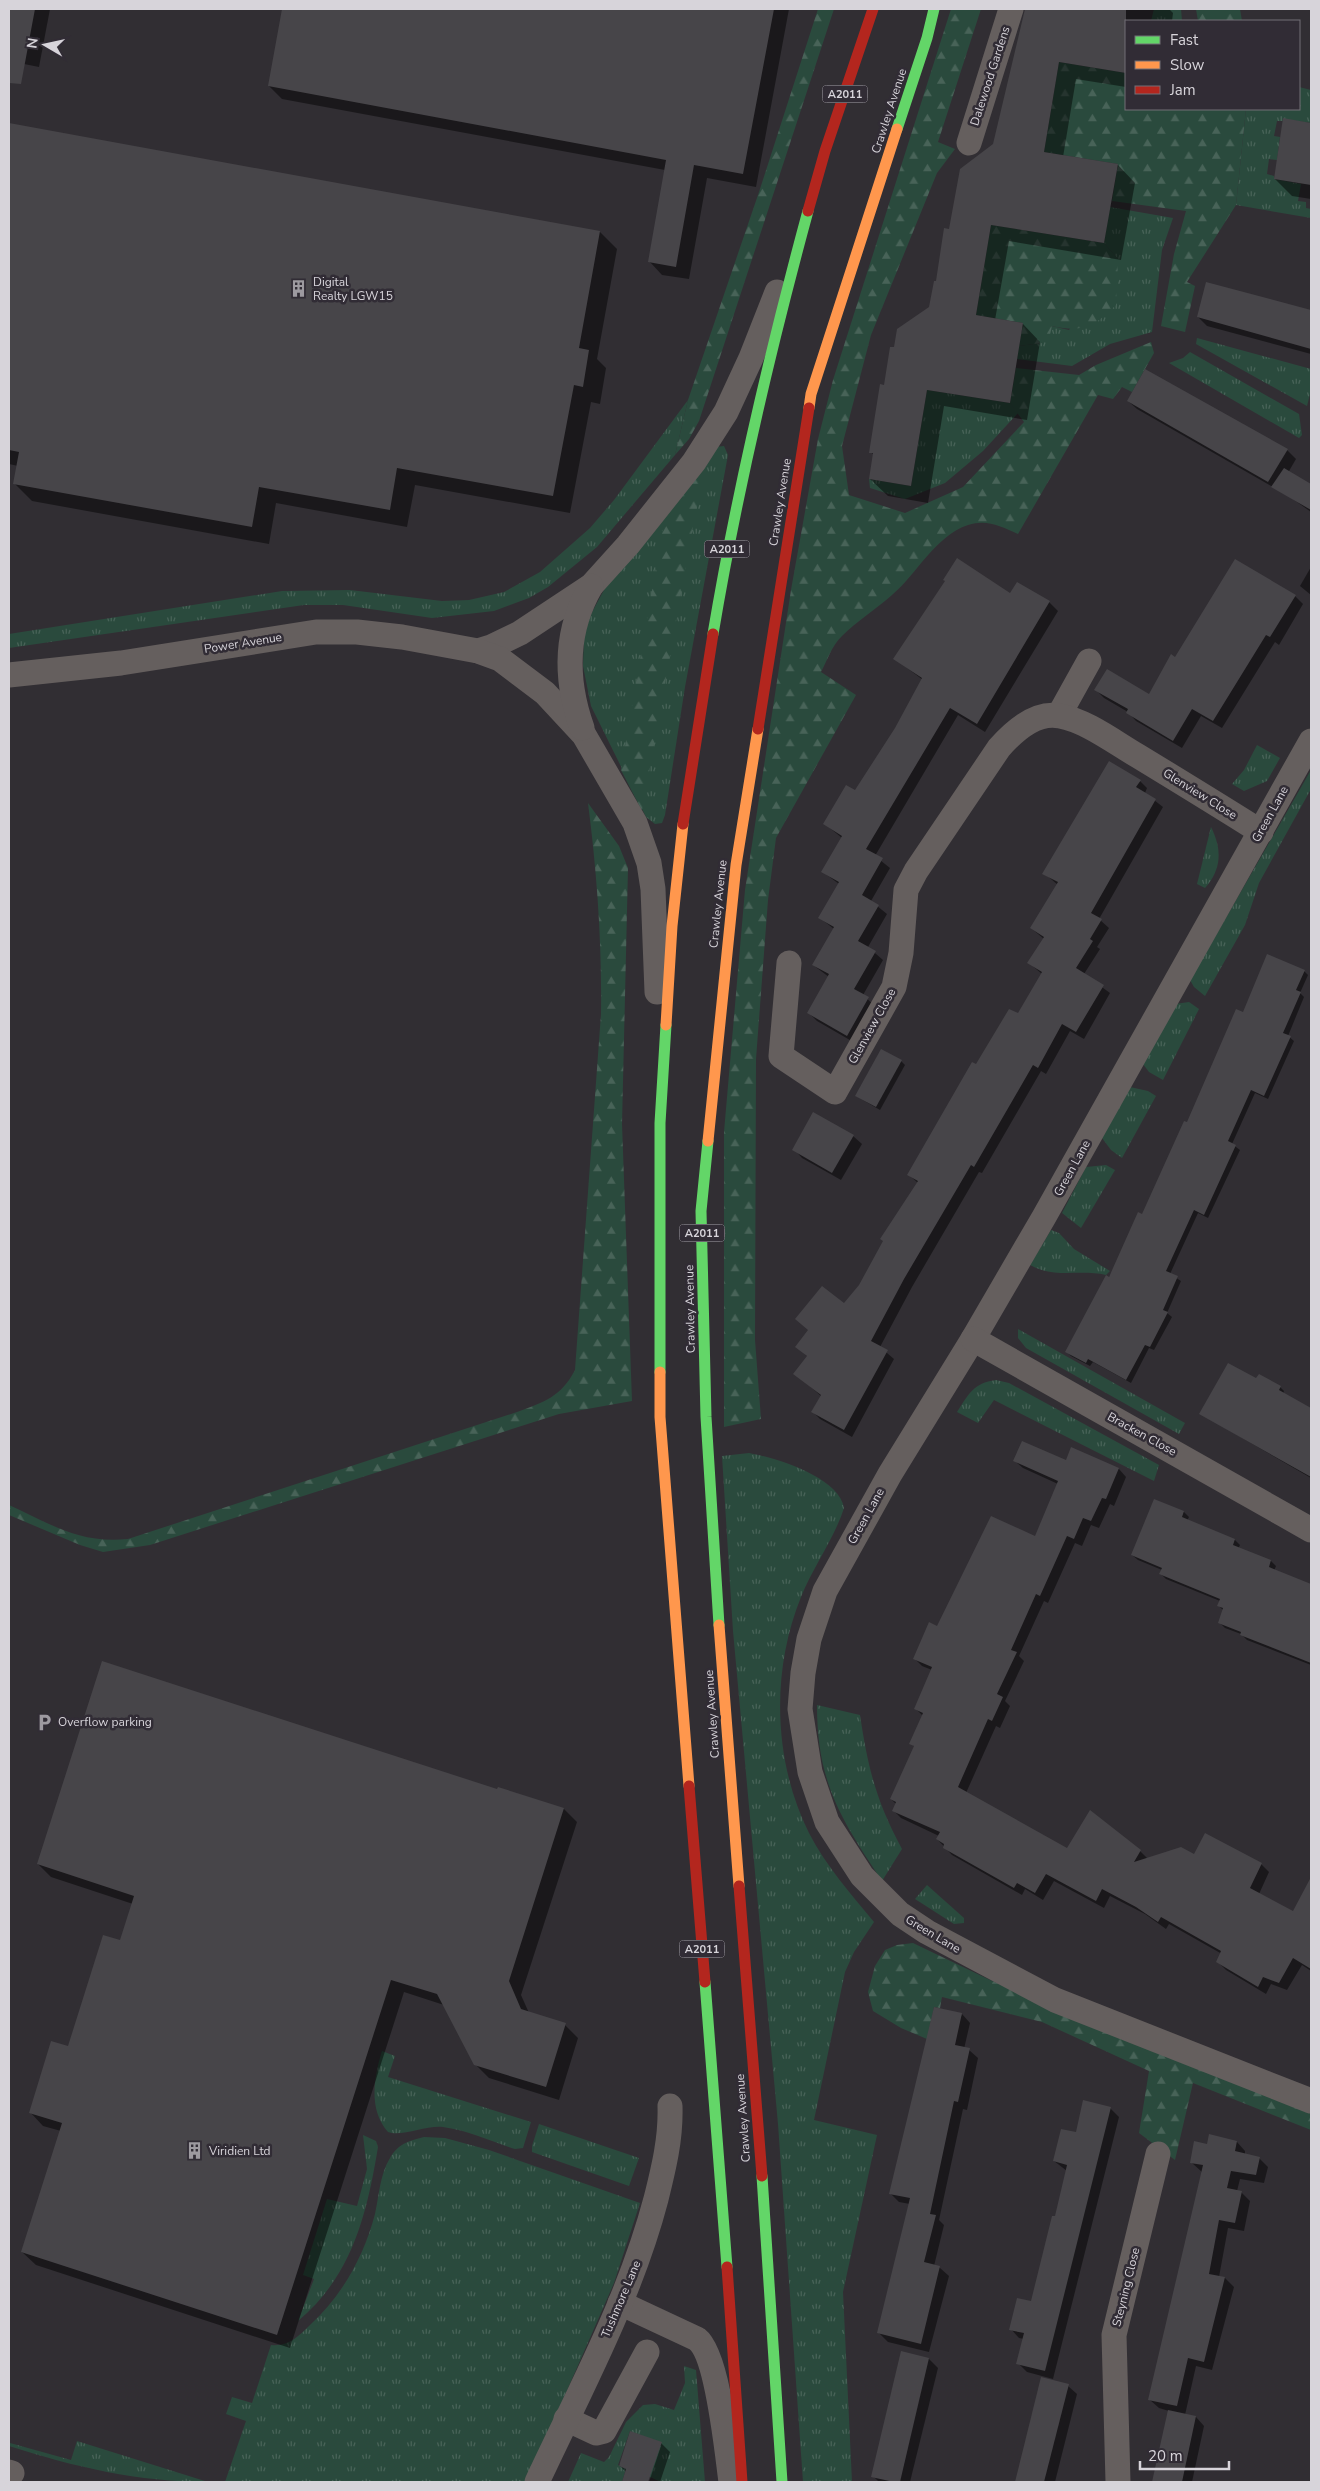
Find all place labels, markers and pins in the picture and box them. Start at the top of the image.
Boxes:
place label: Digital Realty LGW15 [313,274,393,304]
building icon: Digital Realty LGW15 [289,279,309,299]
parking icon: Overflow parking [34,1712,54,1732]
place label: Overflow parking [58,1714,152,1730]
building icon: Viridien Ltd [185,2141,205,2161]
place label: Viridien Ltd [208,2143,271,2159]

